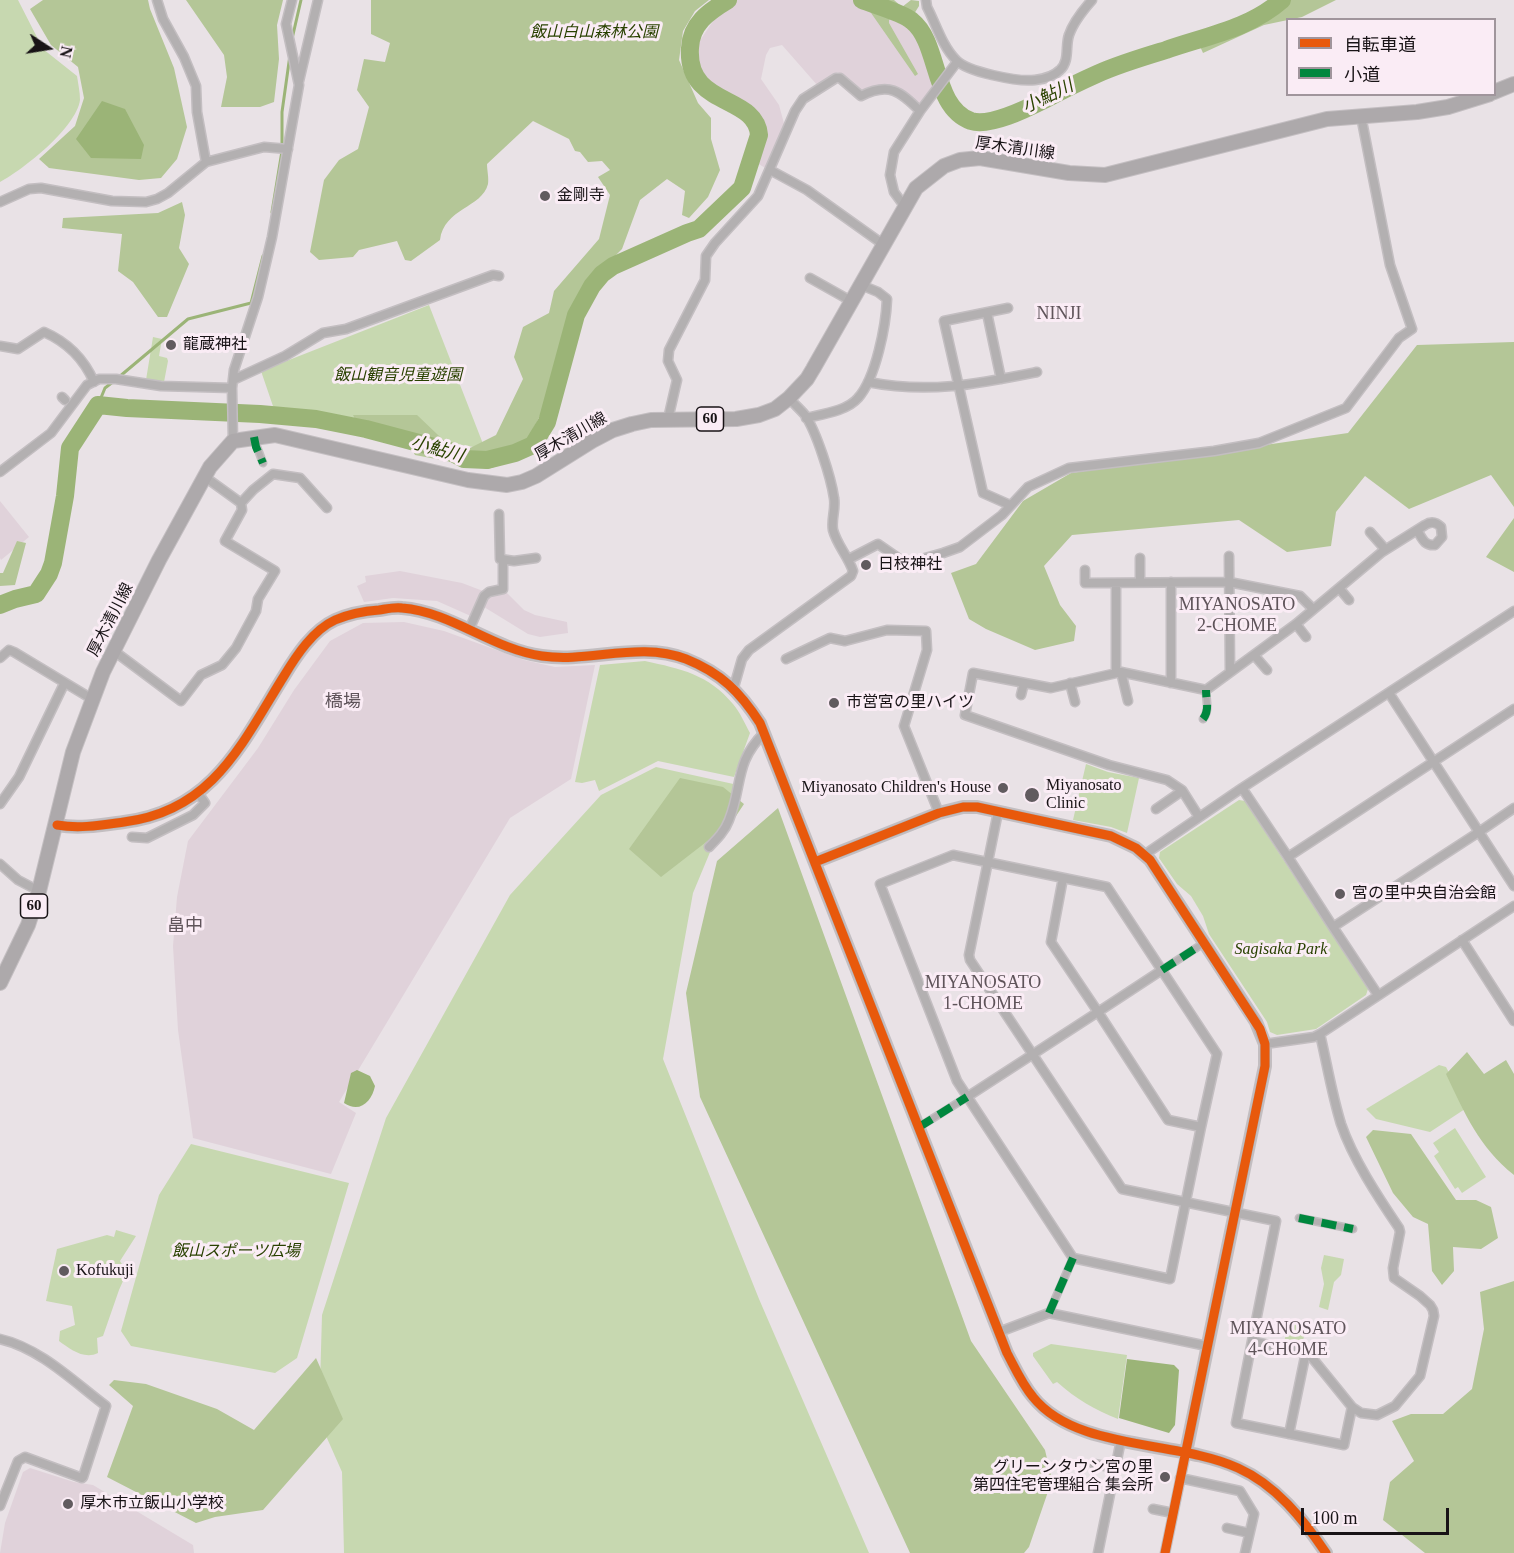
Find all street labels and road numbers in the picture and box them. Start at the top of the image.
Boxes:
street label: 厚木清川線 [974,134,1056,164]
road number: 60 [696,407,724,431]
street label: 厚木清川線 [532,409,610,465]
street label: 厚木清川線 [84,580,138,660]
road number: 60 [20,894,48,918]

